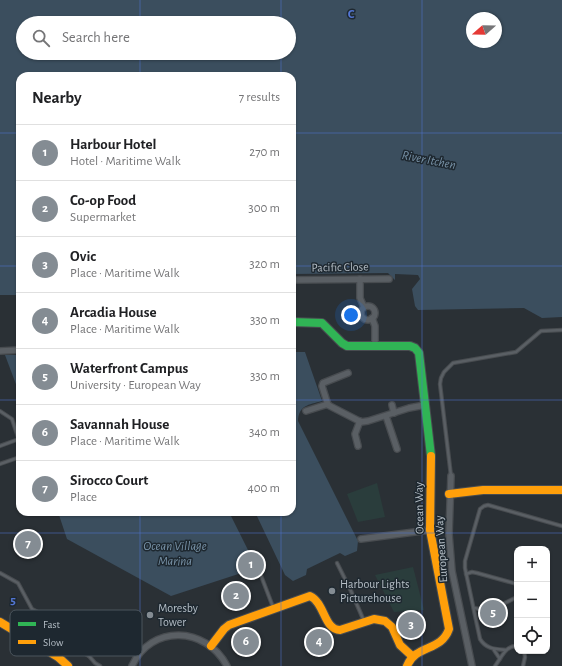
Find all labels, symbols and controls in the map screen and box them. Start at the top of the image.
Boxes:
text: C [348,8,355,21]
north arrow [466,12,502,48]
search box [16,16,296,60]
icon: search [30,27,52,49]
text: Search here [62,30,130,45]
text: Nearby [32,89,82,106]
text: 7 results [239,91,280,104]
text: Harbour Hotel [70,137,156,152]
text: 1 [43,146,47,159]
text: 270 m [249,146,280,159]
water label: River Itchen [401,149,457,172]
text: Hotel · Maritime Walk [70,155,181,168]
text: Co-op Food [70,193,136,208]
text: 2 [42,202,48,215]
text: 300 m [248,202,280,215]
text: Supermarket [70,211,136,224]
text: Ovic [70,249,96,264]
text: 3 [42,258,48,271]
text: 320 m [249,258,280,271]
street label: Pacific Close [311,261,369,273]
text: Place · Maritime Walk [70,267,179,280]
text: Arcadia House [70,305,156,320]
your location [341,305,361,325]
text: 4 [42,314,48,327]
text: 330 m [250,314,280,327]
text: Place · Maritime Walk [70,323,179,336]
text: Waterfront Campus [70,361,188,376]
text: 5 [42,370,48,383]
text: 330 m [250,370,280,383]
text: University · European Way [70,379,201,392]
text: Savannah House [70,417,169,432]
text: 6 [42,426,48,439]
text: 340 m [249,426,280,439]
text: Place · Maritime Walk [70,435,179,448]
text: Sirocco Court [70,473,148,488]
text: 7 [42,482,48,495]
text: 400 m [247,482,280,495]
street label: Ocean Way [413,482,426,534]
text: Place [70,491,97,504]
street label: European Way [433,515,450,583]
pin: 7 [15,529,41,559]
water label: Ocean Village Marina [143,540,207,568]
map controls [514,546,550,654]
button: + [514,546,550,582]
pin: 1 [238,550,264,580]
place label: Harbour Lights Picturehouse [340,578,409,604]
pin: 2 [223,581,249,611]
button: − [514,582,550,618]
marker: Harbour Lights Picturehouse [327,586,337,596]
text: 5 [10,594,16,607]
pin: 5 [480,598,506,628]
place label: Moresby Tower [158,602,198,628]
legend [10,610,142,656]
marker: Moresby Tower [145,610,155,620]
pin: 3 [398,610,424,640]
button: locate [514,618,550,654]
text: Fast [43,619,61,630]
pin: 6 [233,627,259,657]
pin: 4 [306,627,332,657]
text: Slow [43,637,64,648]

